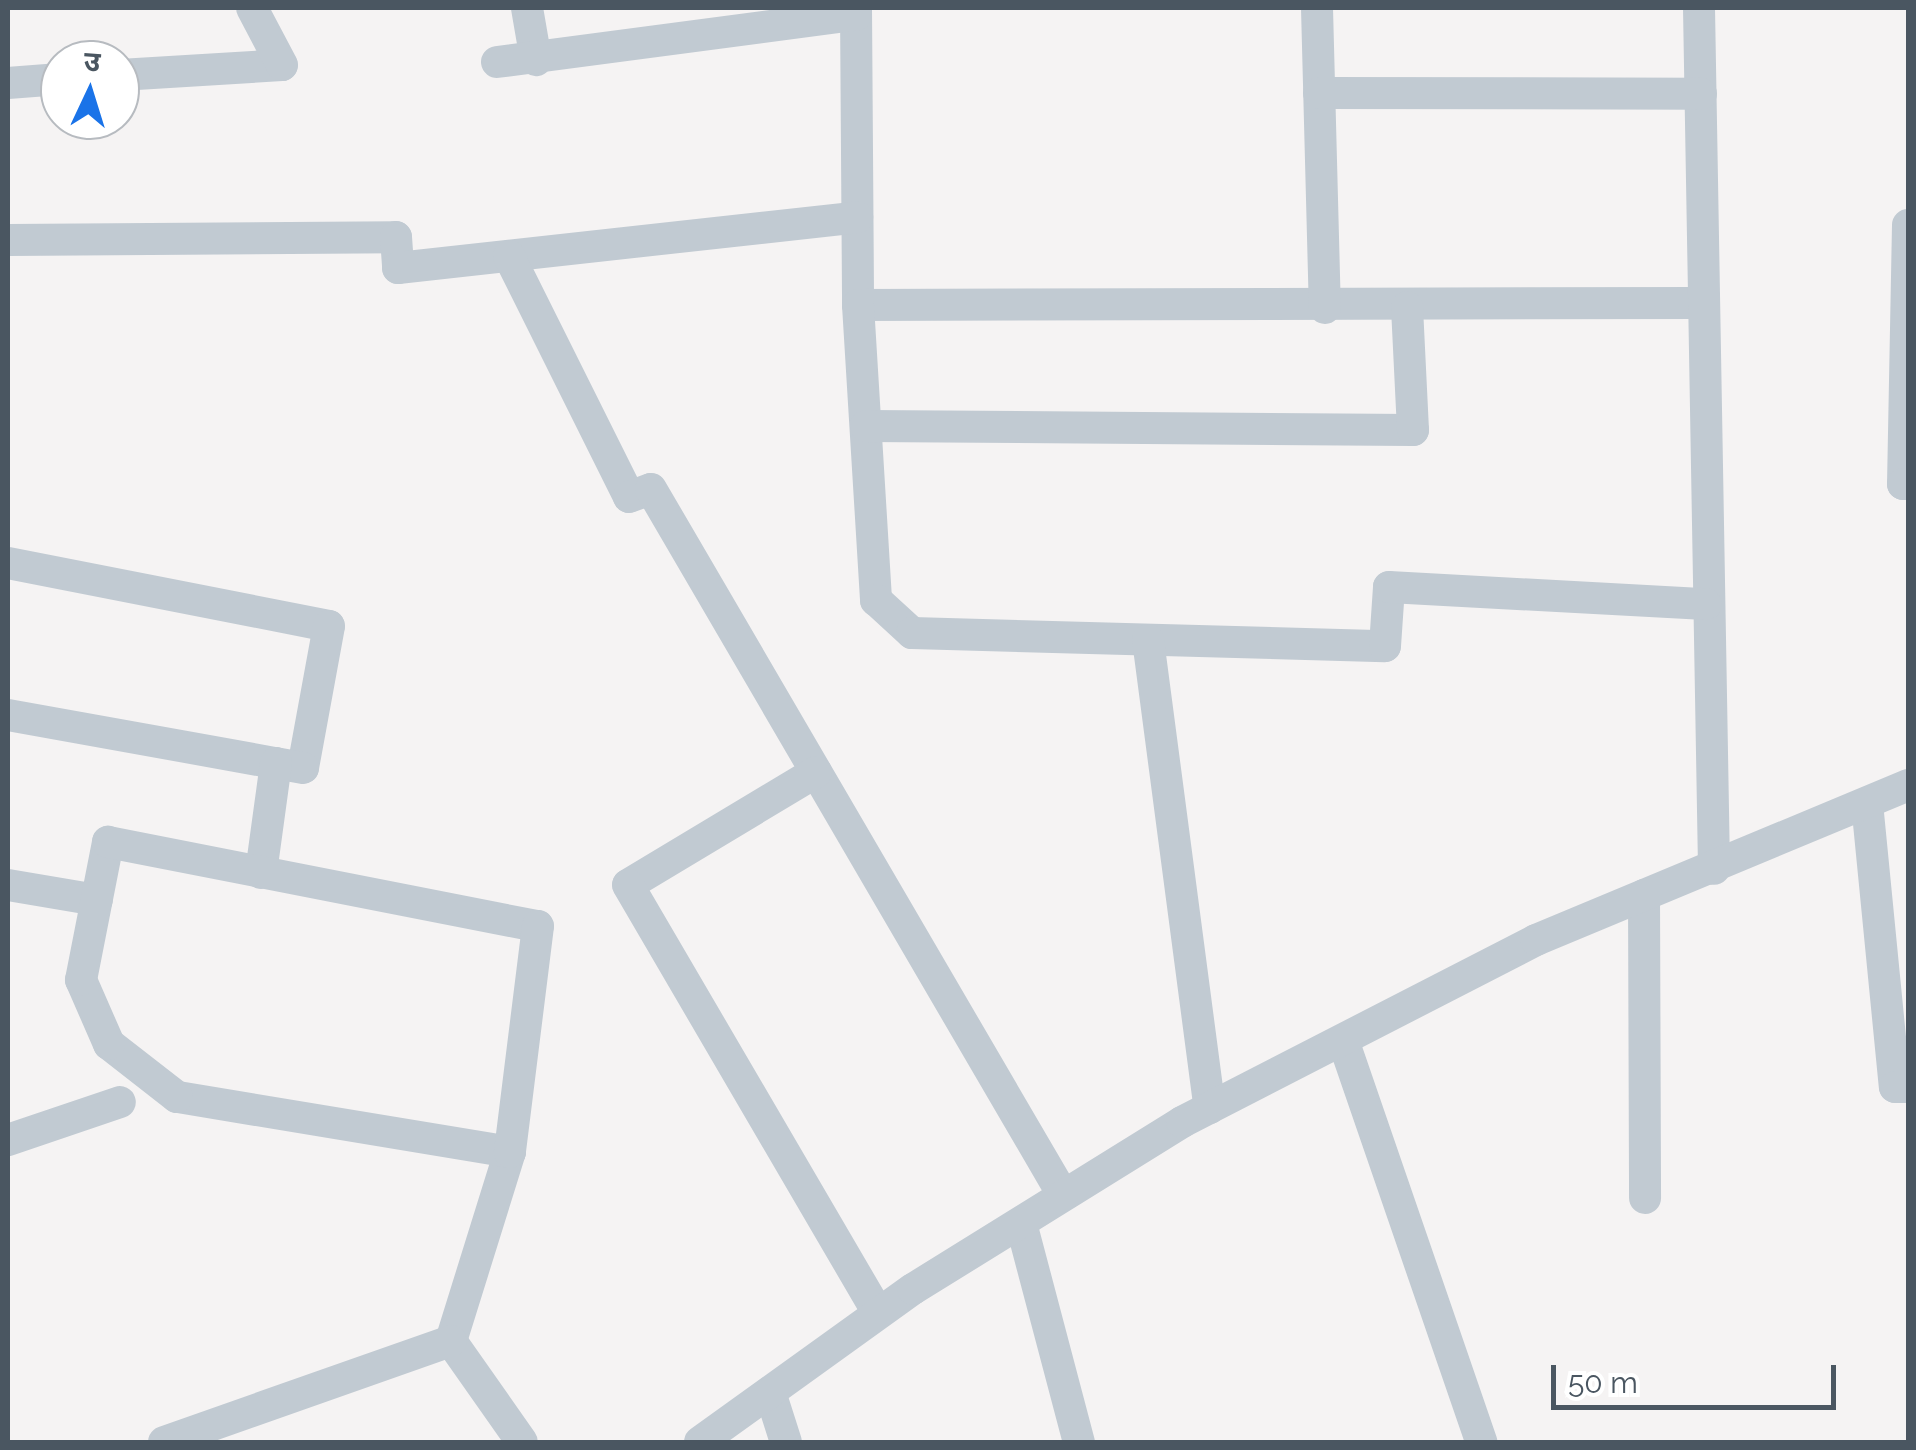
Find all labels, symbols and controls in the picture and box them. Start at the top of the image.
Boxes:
north arrow [40,40,140,140]
text: उ [83,45,101,79]
scale bar [1556,1345,1841,1407]
text: 50 m [1568,1365,1638,1400]

